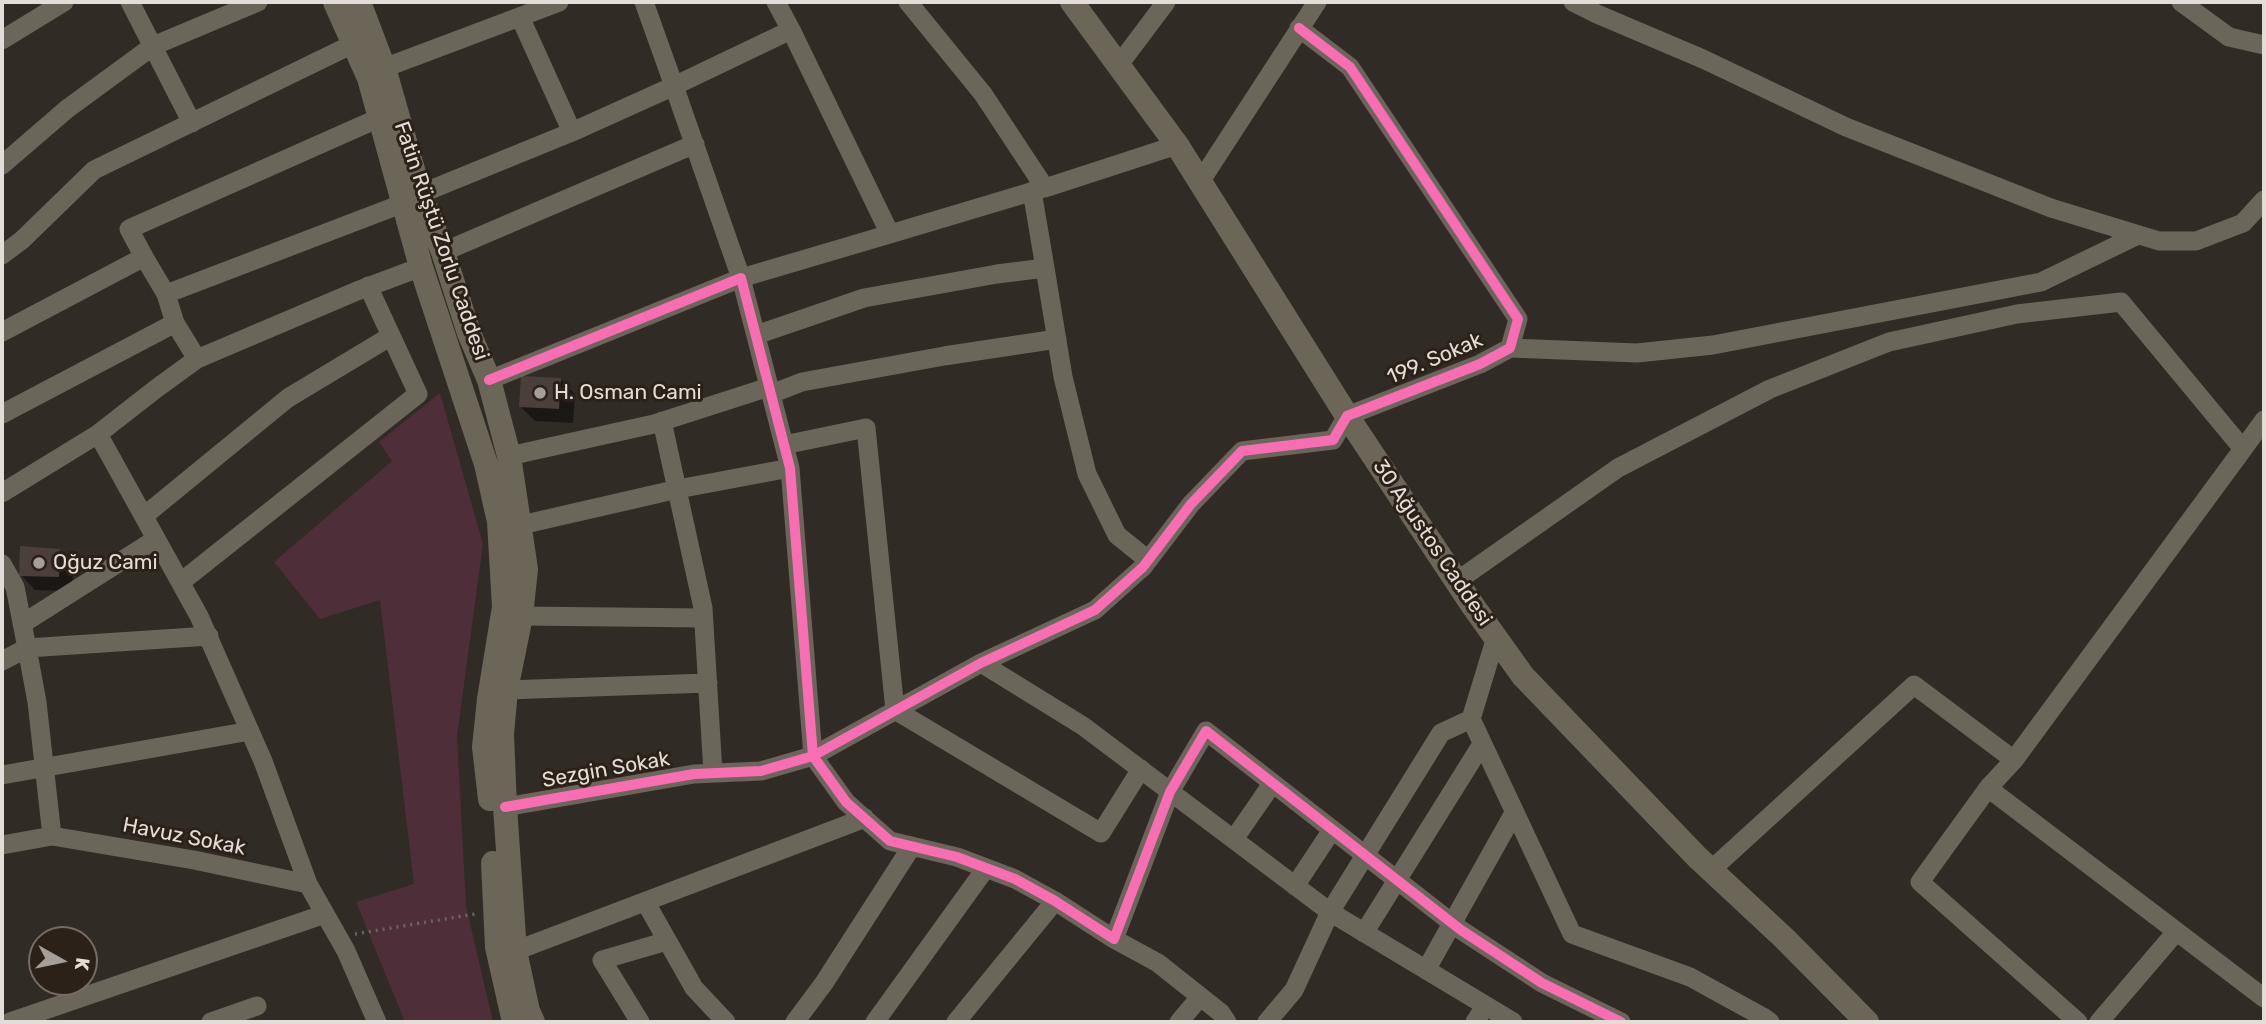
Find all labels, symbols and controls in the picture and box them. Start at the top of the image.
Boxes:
street label: Fatin Rüştü Zorlu Caddesi [388,118,494,364]
street label: 199. Sokak [1384,328,1486,390]
place label: H. Osman Cami [554,380,702,406]
marker: H. Osman Cami [532,385,548,401]
street label: 30 Ağustos Caddesi [1367,455,1497,631]
place label: Oğuz Cami [53,550,158,576]
marker: Oğuz Cami [31,555,47,571]
street label: Sezgin Sokak [540,746,672,794]
street label: Havuz Sokak [120,813,248,861]
north arrow [28,926,98,996]
text: K [70,956,95,972]

